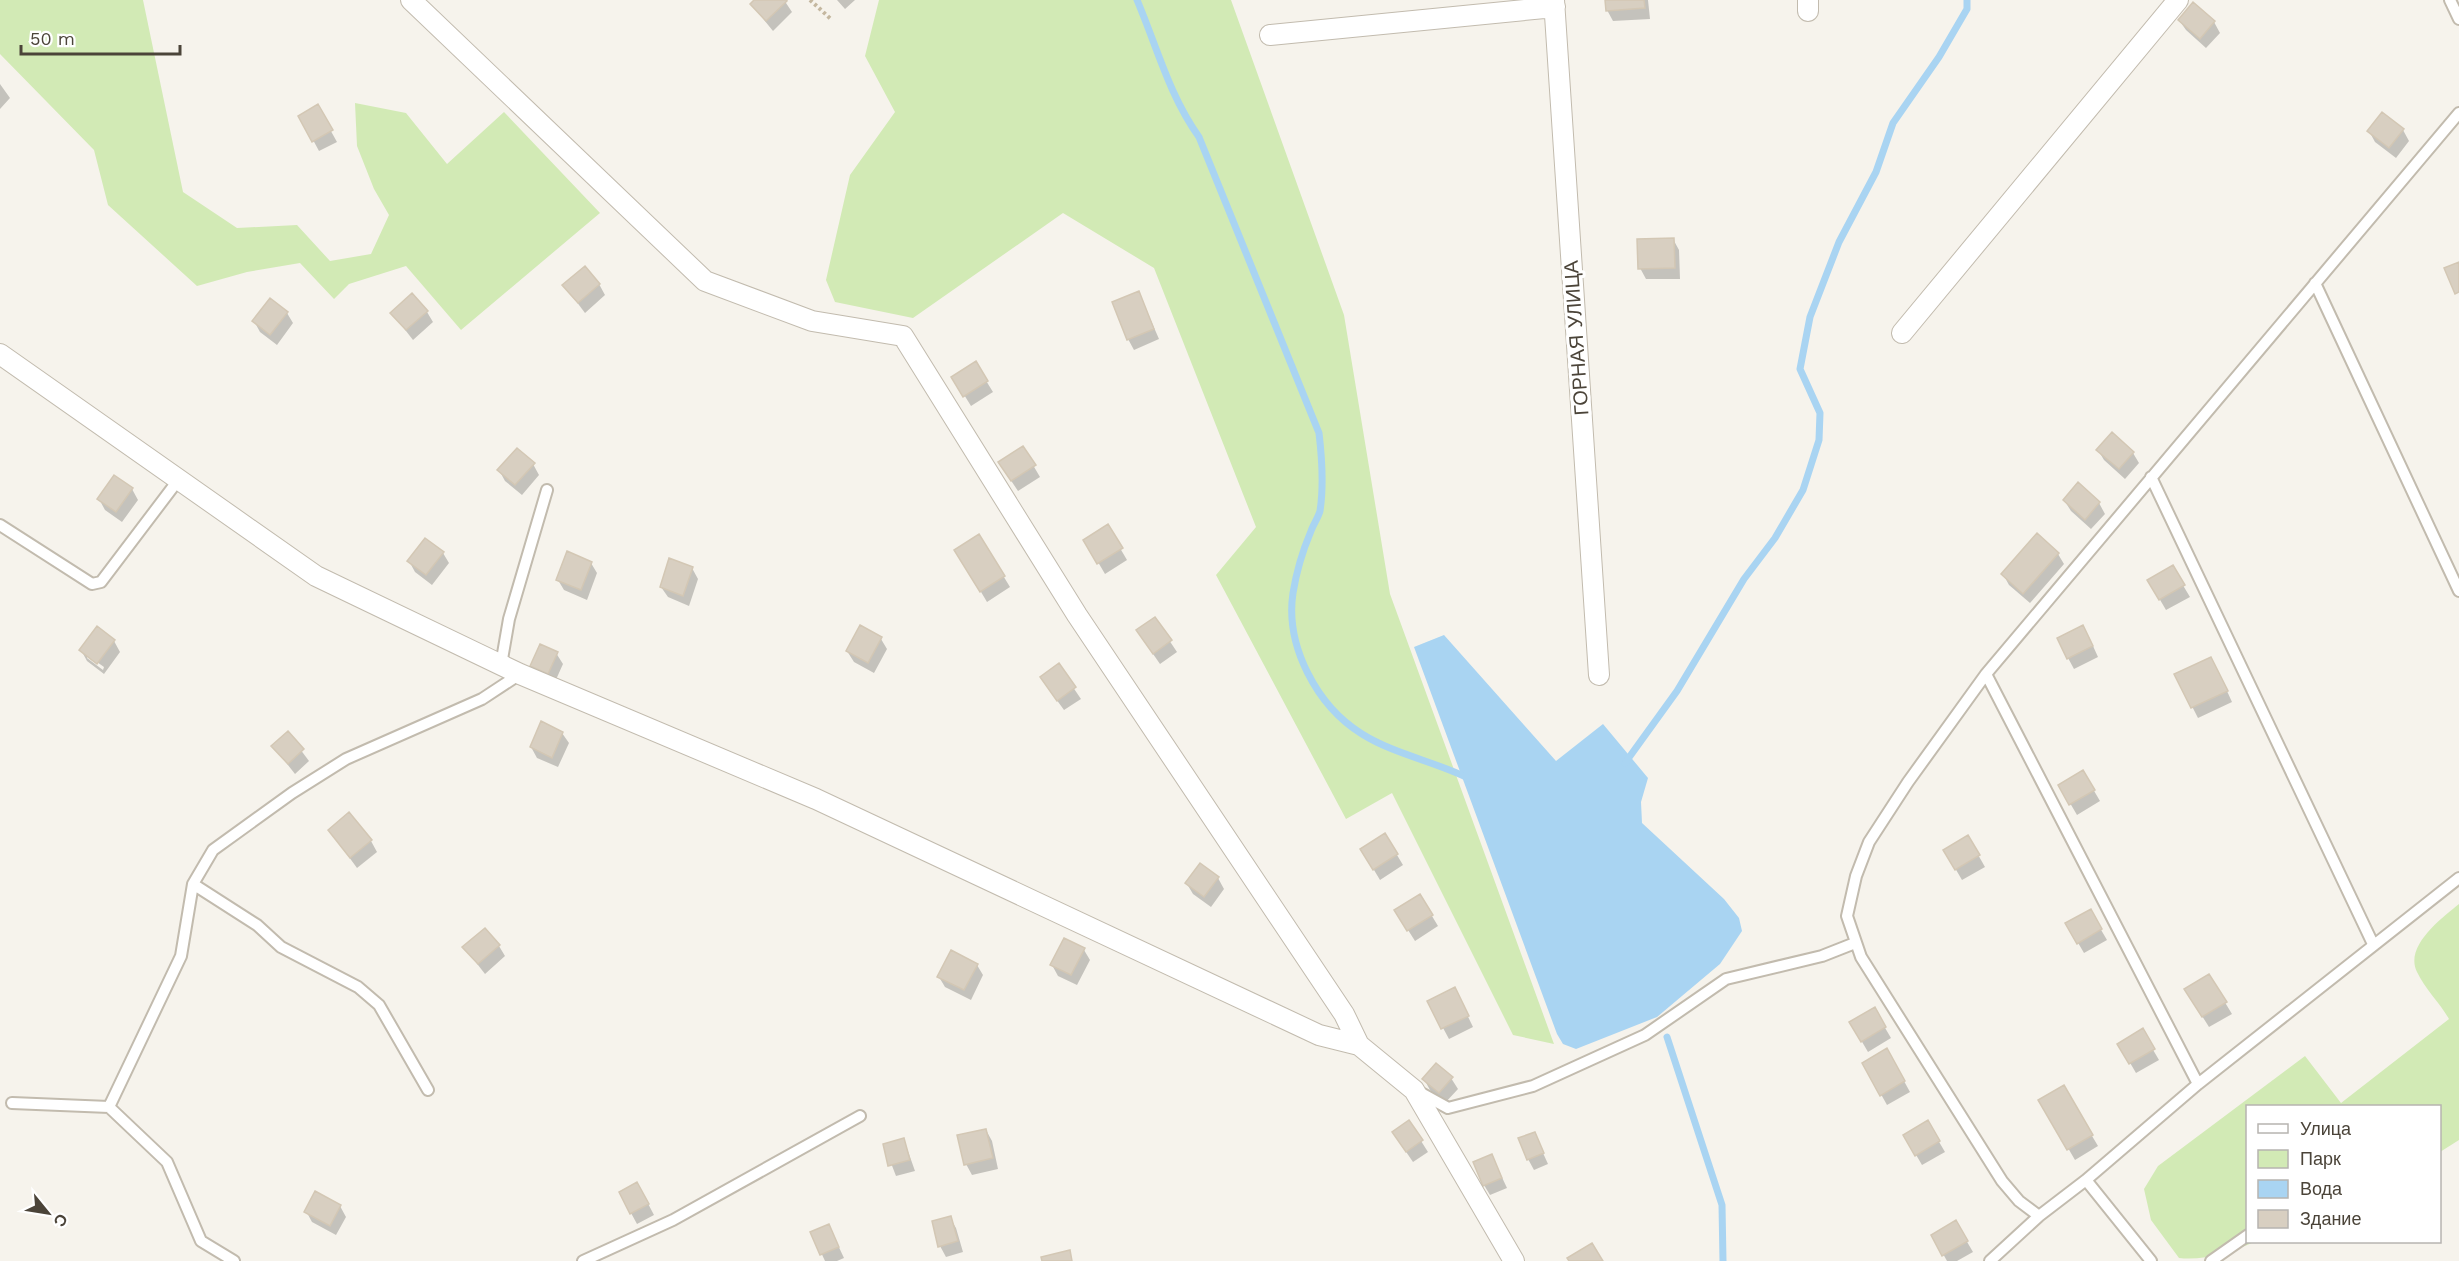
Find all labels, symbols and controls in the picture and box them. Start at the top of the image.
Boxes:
scale bar [21,18,180,56]
text: 50 m [30,28,75,49]
street label: ГОРНАЯ УЛИЦА [1559,259,1593,416]
legend [2246,1105,2441,1243]
text: Улица [2300,1118,2352,1139]
text: Парк [2300,1148,2341,1169]
text: Вода [2300,1178,2343,1199]
north arrow [18,1183,78,1243]
text: Здание [2300,1208,2361,1229]
text: С [49,1210,72,1230]

